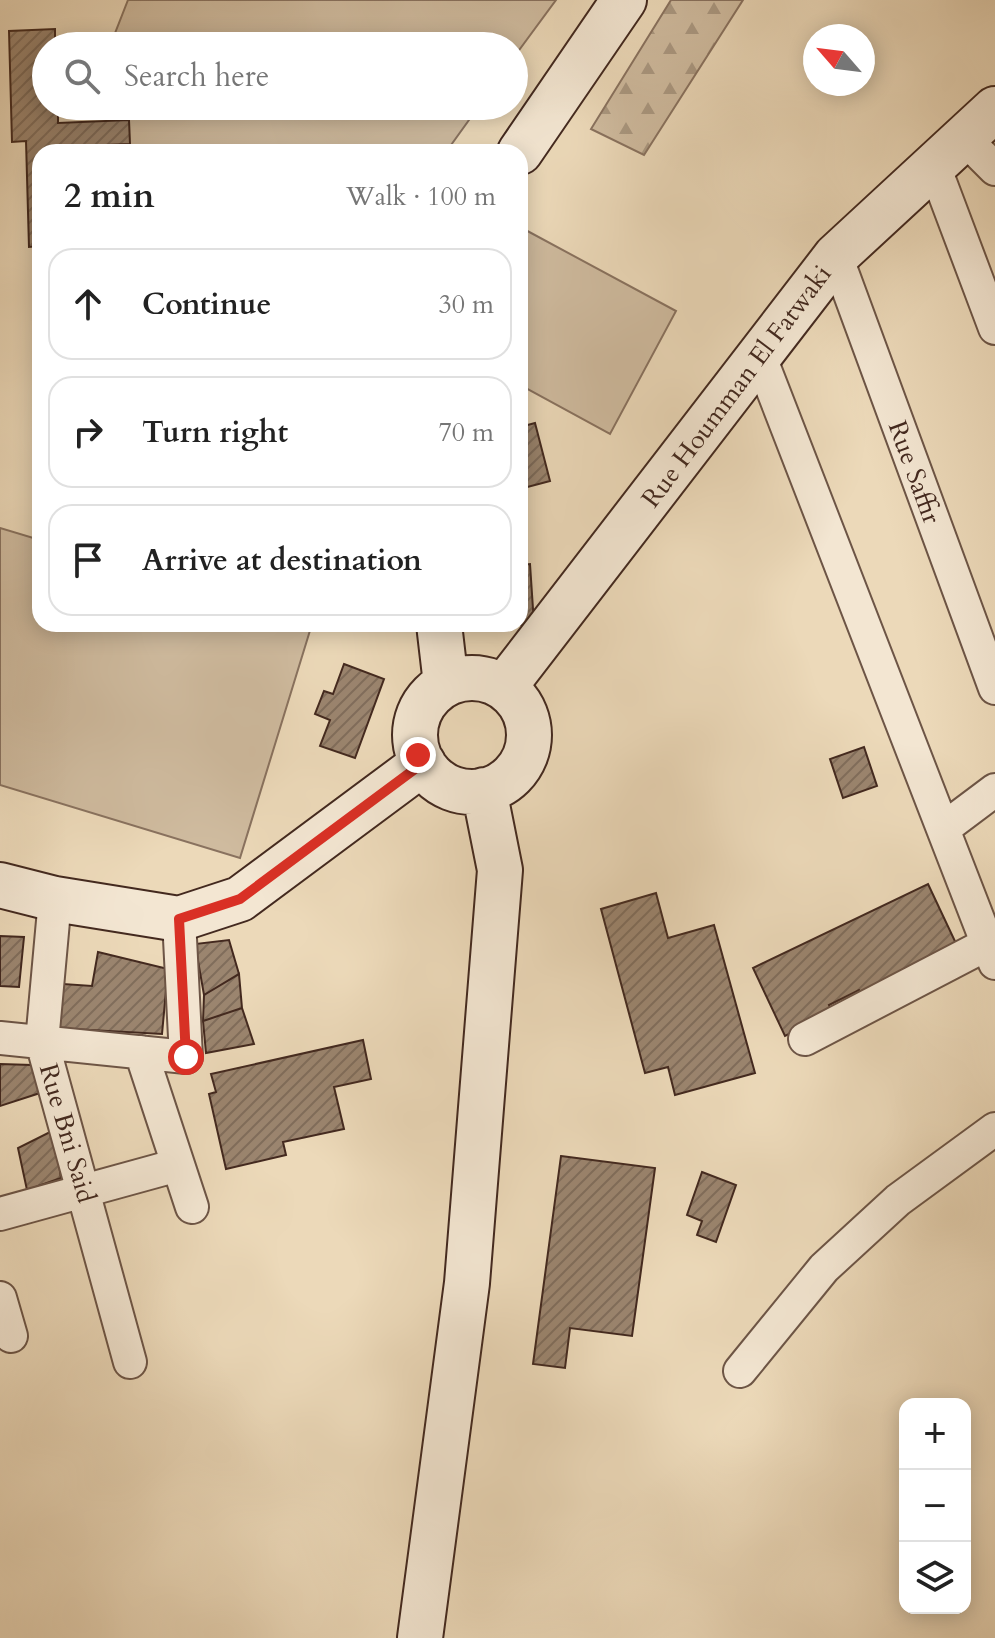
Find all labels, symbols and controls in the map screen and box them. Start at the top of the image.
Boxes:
north arrow [803,24,875,96]
search box [32,32,528,120]
icon: search [60,54,104,98]
text: Search here [124,56,269,97]
text: 2 min [64,173,155,219]
text: Walk · 100 m [346,179,496,214]
street label: Rue Houmman El Fatwaki [634,258,839,515]
icon: ahead [66,282,110,326]
text: Continue [142,284,271,325]
text: 30 m [438,287,494,322]
icon: right [66,410,110,454]
text: Turn right [142,412,288,453]
text: 70 m [438,415,494,450]
street label: Rue Saffir [880,416,949,529]
icon: arrive [66,538,110,582]
text: Arrive at destination [142,540,422,581]
route end [400,737,436,773]
route start [168,1039,204,1075]
street label: Rue Bni Said [31,1059,104,1207]
map controls [899,1398,971,1614]
button: + [899,1398,971,1470]
button: − [899,1470,971,1542]
button: layers [899,1542,971,1614]

